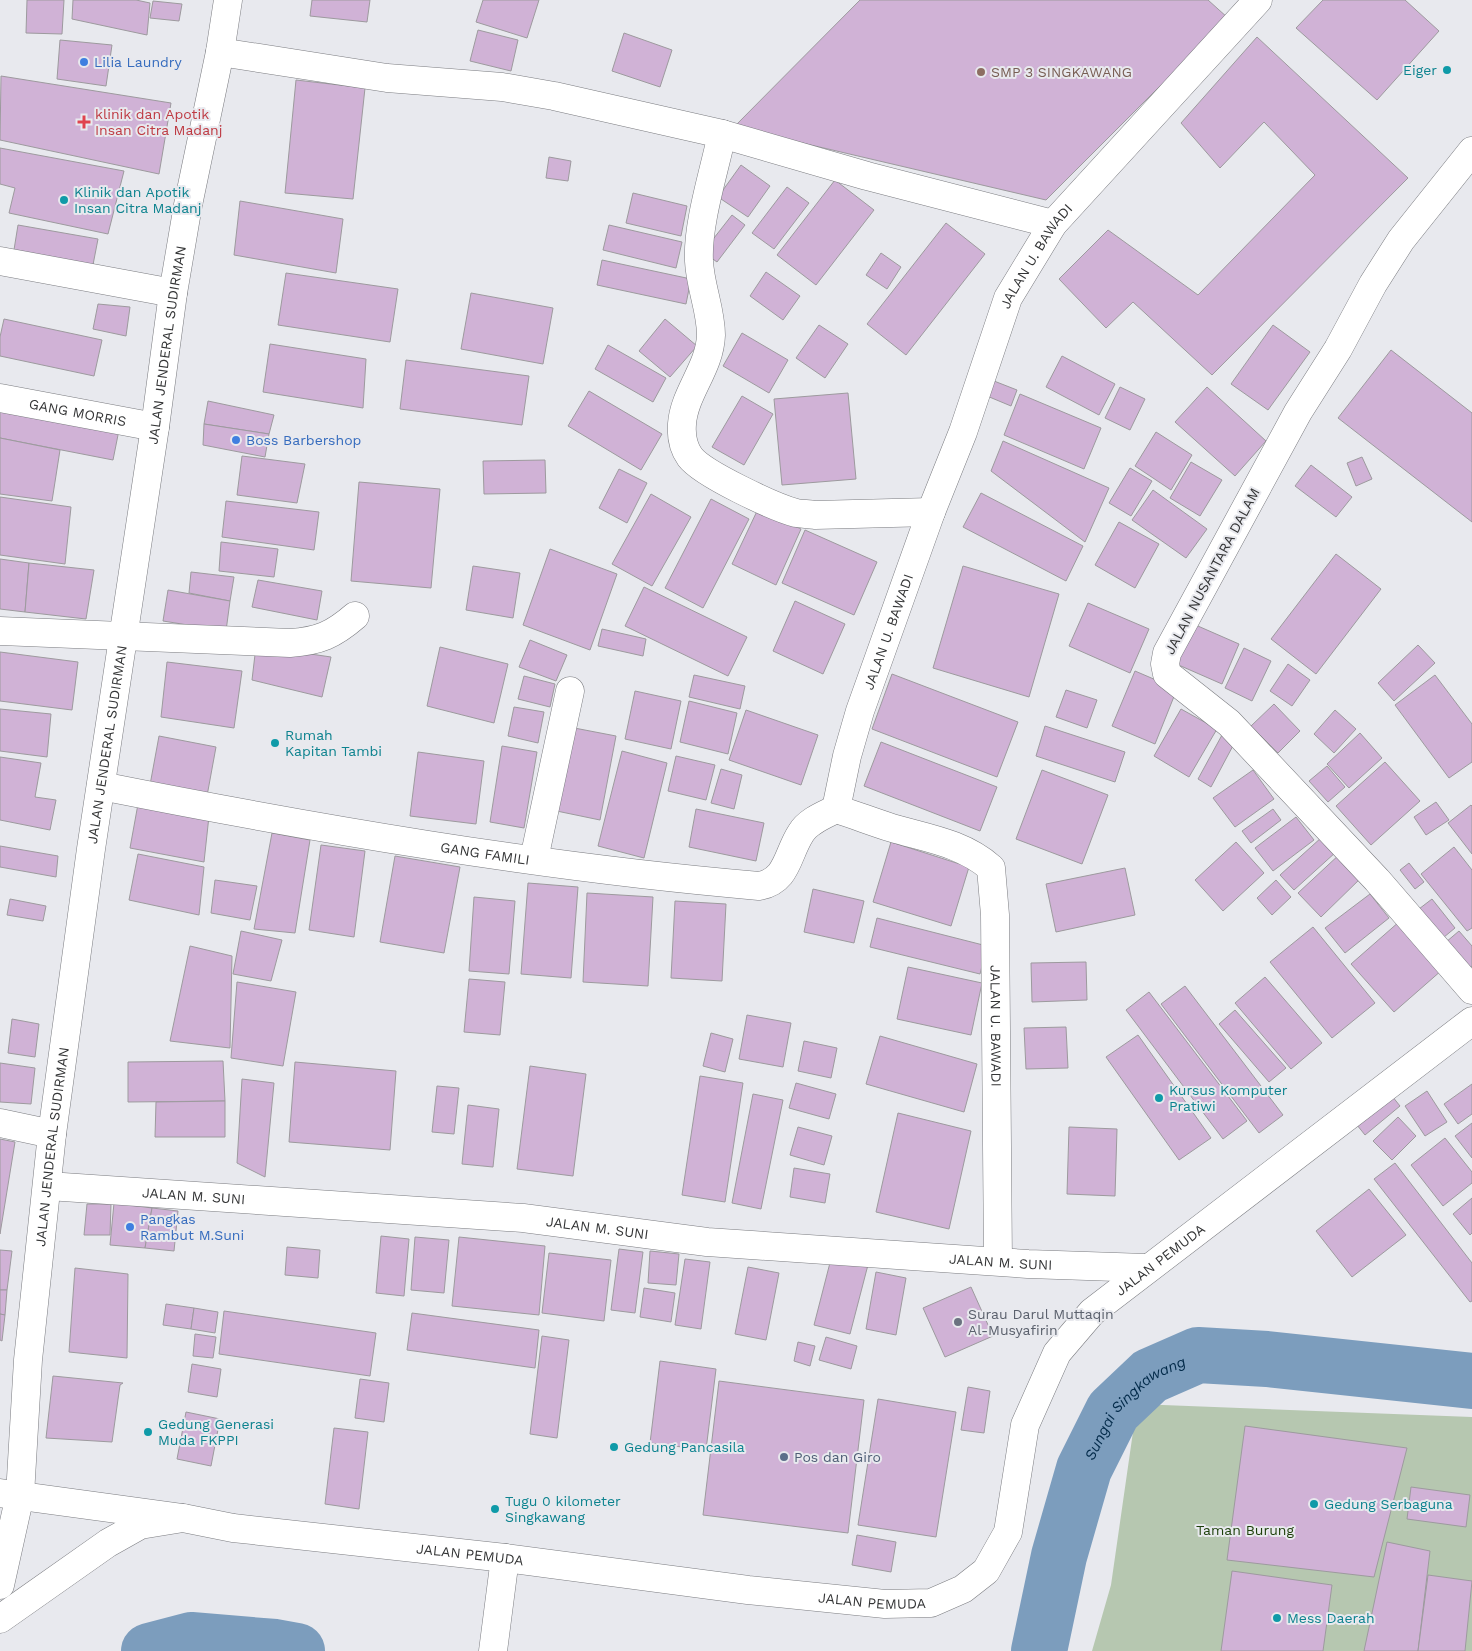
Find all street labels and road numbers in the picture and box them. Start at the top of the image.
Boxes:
street label: JALAN U. BAWADI [997,201,1075,311]
street label: JALAN JENDERAL SUDIRMAN [144,244,189,446]
street label: GANG MORRIS [28,396,128,429]
street label: JALAN NUSANTARA DALAM [1161,485,1263,657]
street label: JALAN U. BAWADI [860,572,916,692]
street label: JALAN JENDERAL SUDIRMAN [84,644,130,845]
street label: GANG FAMILI [439,839,531,868]
street label: JALAN U. BAWADI [987,965,1004,1087]
street label: JALAN JENDERAL SUDIRMAN [32,1046,72,1247]
street label: JALAN M. SUNI [142,1184,246,1207]
street label: JALAN M. SUNI [545,1213,650,1242]
street label: JALAN PEMUDA [1112,1221,1208,1299]
street label: JALAN M. SUNI [949,1251,1053,1273]
street label: JALAN PEMUDA [415,1540,525,1568]
street label: JALAN PEMUDA [817,1589,926,1612]

